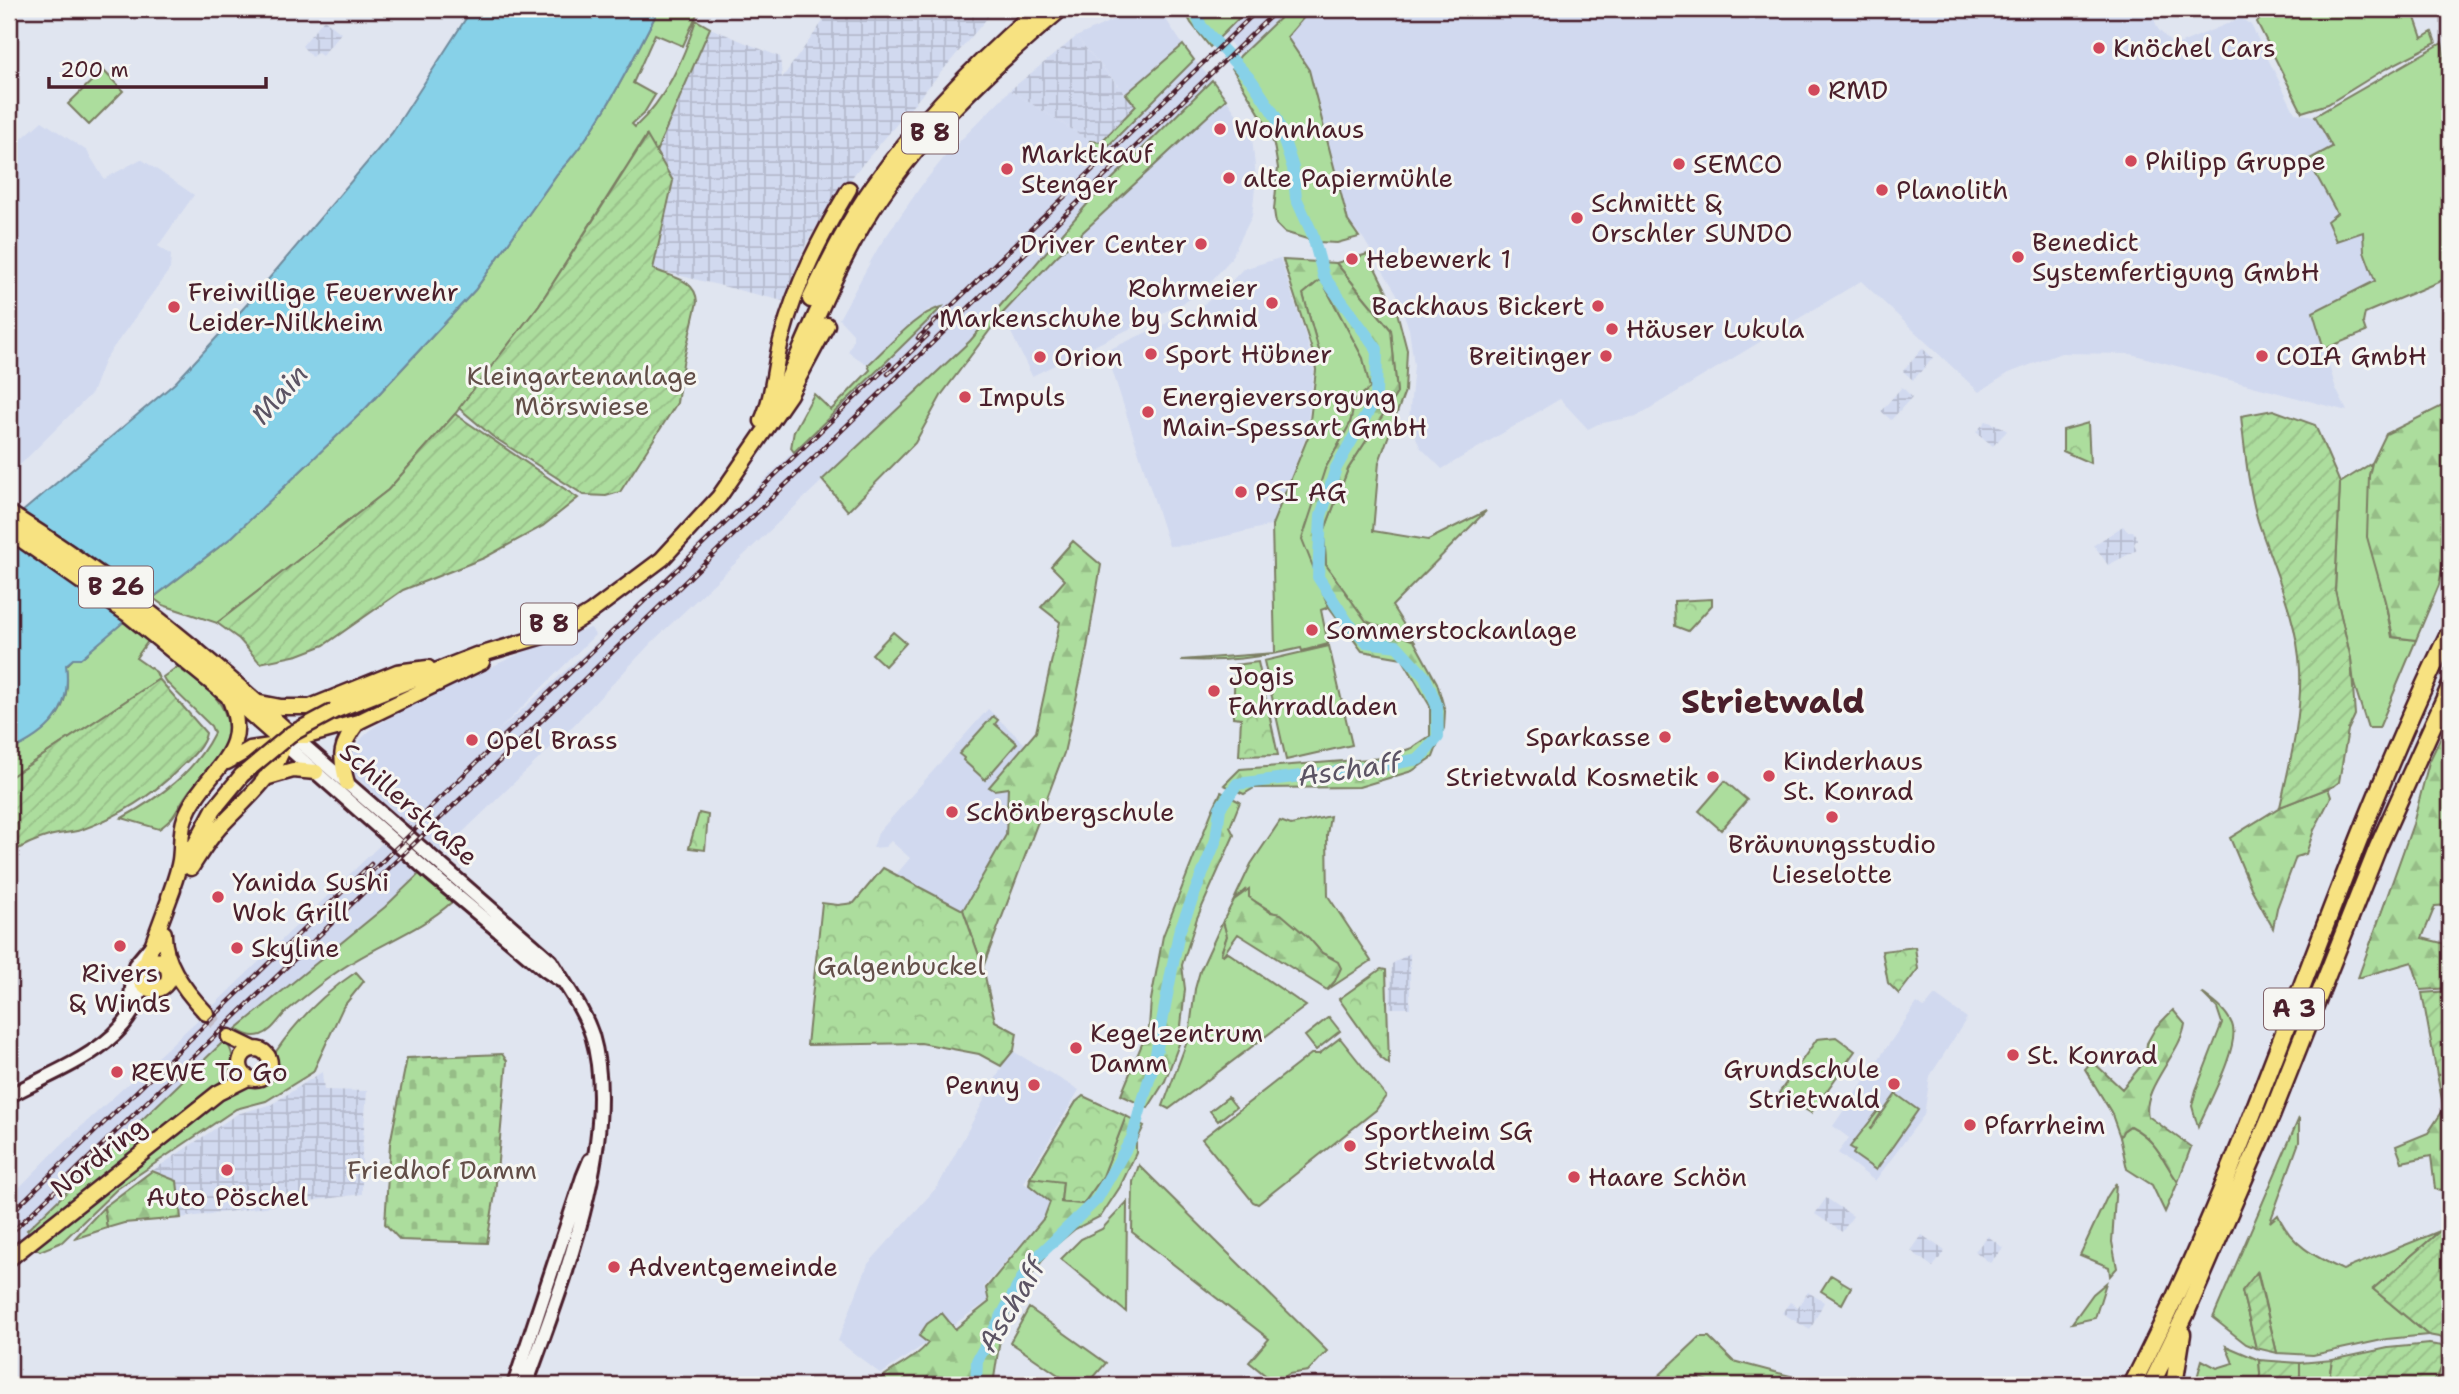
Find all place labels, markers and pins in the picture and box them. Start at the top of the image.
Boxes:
place label: Knöchel Cars [2113,30,2276,65]
marker: Knöchel Cars [2091,40,2107,56]
place label: RMD [1828,72,1888,107]
marker: RMD [1806,82,1822,98]
place label: Wohnhaus [1234,111,1365,146]
marker: Wohnhaus [1212,121,1228,137]
place label: Marktkauf Stenger [1021,136,1153,201]
place label: Philipp Gruppe [2145,143,2326,178]
place label: SEMCO [1693,146,1782,181]
marker: Philipp Gruppe [2123,153,2139,169]
marker: SEMCO [1671,156,1687,172]
place label: alte Papiermühle [1243,160,1453,195]
marker: Marktkauf Stenger [999,161,1015,177]
marker: alte Papiermühle [1221,170,1237,186]
place label: Planolith [1896,172,2009,207]
marker: Planolith [1874,182,1890,198]
place label: Schmittt & Orschler SUNDO [1591,185,1792,250]
marker: Schmittt & Orschler SUNDO [1569,210,1585,226]
place label: Benedict Systemfertigung GmbH [2032,224,2320,289]
place label: Driver Center [1020,226,1187,261]
marker: Driver Center [1193,236,1209,252]
place label: Hebewerk 1 [1366,241,1511,276]
marker: Benedict Systemfertigung GmbH [2010,249,2026,265]
marker: Hebewerk 1 [1344,251,1360,267]
place label: Rohrmeier Markenschuhe by Schmid [939,270,1258,335]
place label: Freiwillige Feuerwehr Leider-Nilkheim [188,274,459,339]
place label: Backhaus Bickert [1372,288,1584,323]
marker: Rohrmeier Markenschuhe by Schmid [1264,295,1280,311]
marker: Backhaus Bickert [1590,298,1606,314]
marker: Freiwillige Feuerwehr Leider-Nilkheim [166,299,182,315]
place label: Häuser Lukula [1626,311,1805,346]
marker: Häuser Lukula [1604,321,1620,337]
place label: Sport Hübner [1165,336,1332,371]
place label: Breitinger [1469,338,1592,373]
place label: COIA GmbH [2276,338,2427,373]
place label: Orion [1054,339,1123,374]
marker: Sport Hübner [1143,346,1159,362]
marker: Breitinger [1598,348,1614,364]
marker: COIA GmbH [2254,348,2270,364]
marker: Orion [1032,349,1048,365]
place label: Impuls [979,379,1066,414]
place label: Energieversorgung Main-Spessart GmbH [1162,379,1427,444]
marker: Impuls [957,389,973,405]
marker: Energieversorgung Main-Spessart GmbH [1140,404,1156,420]
place label: PSI AG [1255,474,1346,509]
marker: PSI AG [1233,484,1249,500]
place label: Sommerstockanlage [1326,612,1577,647]
marker: Sommerstockanlage [1304,622,1320,638]
place label: Jogis Fahrradladen [1228,658,1398,723]
marker: Jogis Fahrradladen [1206,683,1222,699]
place label: Sparkasse [1526,719,1651,754]
place label: Opel Brass [486,722,618,757]
marker: Sparkasse [1657,729,1673,745]
marker: Opel Brass [464,732,480,748]
place label: Kinderhaus St. Konrad [1783,743,1923,808]
place label: Strietwald Kosmetik [1446,759,1699,794]
marker: Kinderhaus St. Konrad [1761,768,1777,784]
marker: Strietwald Kosmetik [1705,769,1721,785]
place label: Schönbergschule [966,794,1175,829]
marker: Schönbergschule [944,804,960,820]
marker: Bräunungsstudio Lieselotte [1824,809,1840,825]
place label: Bräunungsstudio Lieselotte [1728,826,1936,891]
place label: Yanida Sushi Wok Grill [232,864,389,929]
marker: Yanida Sushi Wok Grill [210,889,226,905]
place label: Skyline [251,930,340,965]
marker: Rivers & Winds [112,938,128,954]
marker: Skyline [229,940,245,956]
place label: Rivers & Winds [69,955,171,1020]
place label: Kegelzentrum Damm [1090,1015,1263,1080]
place label: St. Konrad [2027,1037,2158,1072]
marker: Kegelzentrum Damm [1068,1040,1084,1056]
marker: St. Konrad [2005,1047,2021,1063]
place label: Grundschule Strietwald [1723,1051,1880,1116]
place label: REWE To Go [131,1054,288,1089]
marker: REWE To Go [109,1064,125,1080]
place label: Penny [945,1067,1020,1102]
marker: Grundschule Strietwald [1886,1076,1902,1092]
marker: Penny [1026,1077,1042,1093]
place label: Pfarrheim [1984,1107,2105,1142]
place label: Sportheim SG Strietwald [1364,1113,1533,1178]
marker: Pfarrheim [1962,1117,1978,1133]
marker: Sportheim SG Strietwald [1342,1138,1358,1154]
place label: Haare Schön [1588,1159,1747,1194]
marker: Auto Pöschel [219,1162,235,1178]
marker: Haare Schön [1566,1169,1582,1185]
place label: Auto Pöschel [146,1179,308,1214]
place label: Adventgemeinde [628,1249,838,1284]
marker: Adventgemeinde [606,1259,622,1275]

